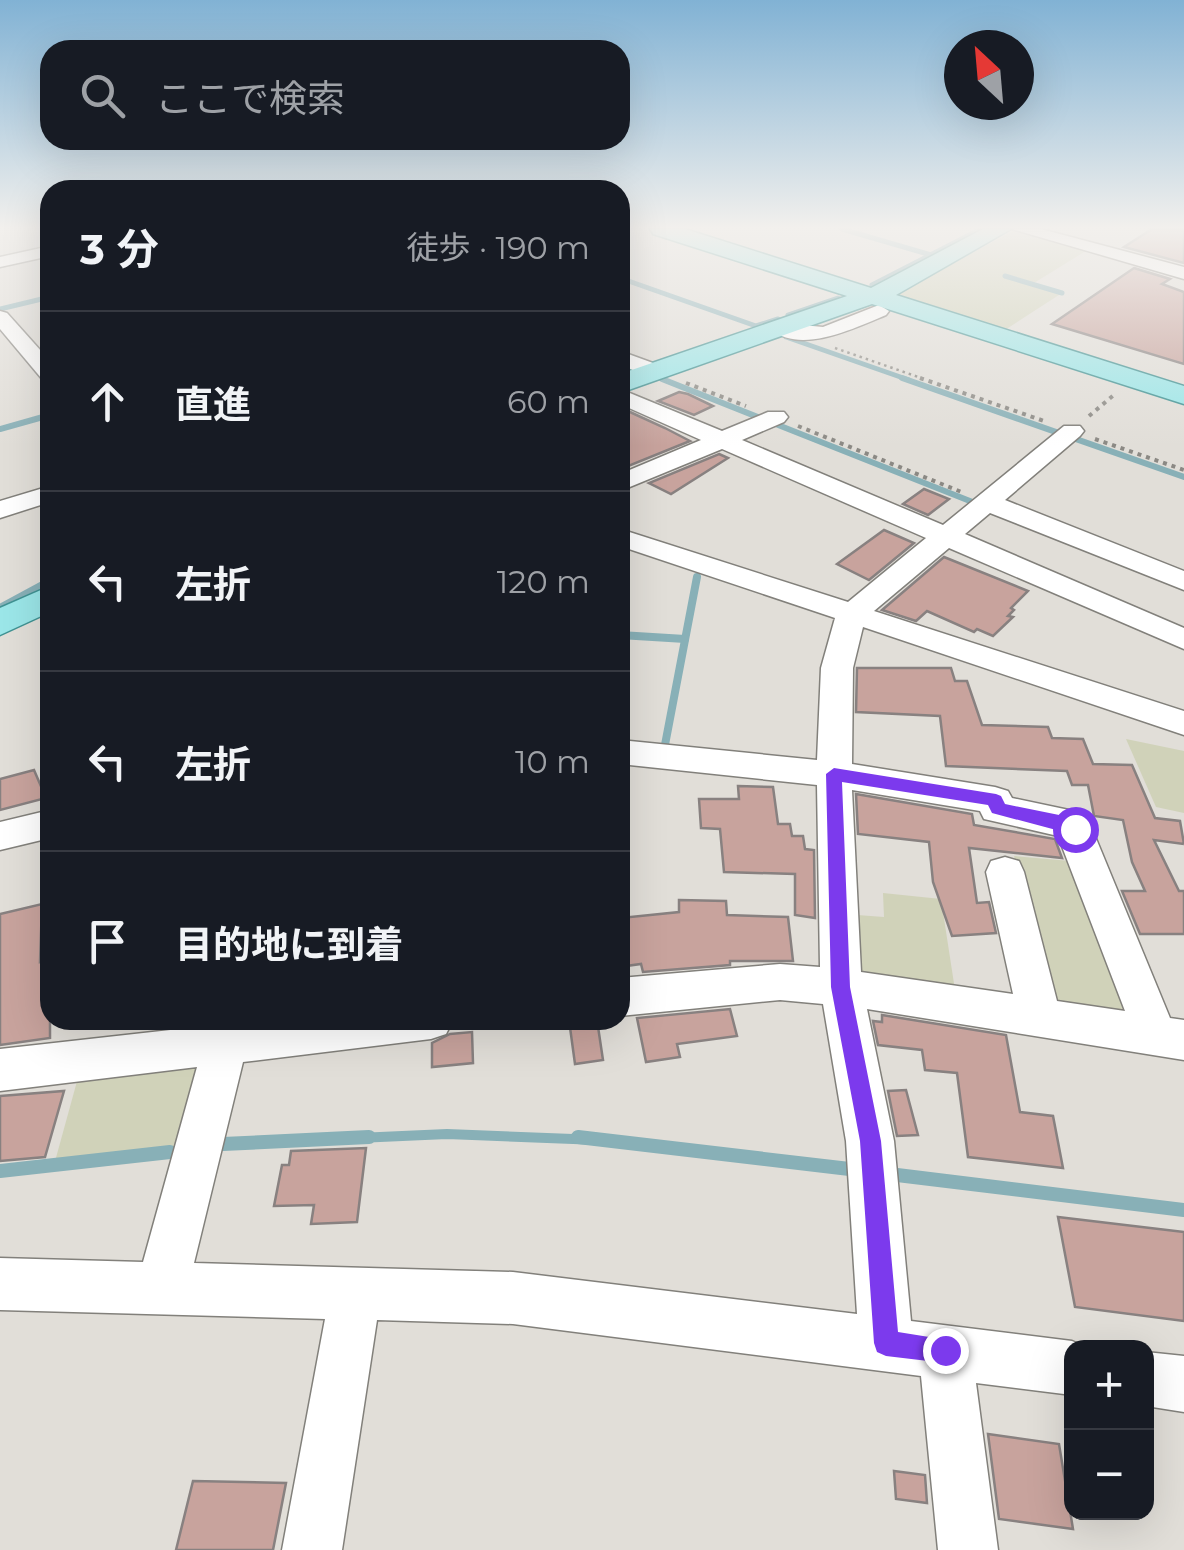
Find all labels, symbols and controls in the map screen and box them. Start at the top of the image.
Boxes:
north arrow [944,30,1034,120]
search box [40,40,630,150]
icon: search [75,68,130,123]
text: ここで検索 [155,75,345,122]
text: 3 分 [80,223,159,275]
text: 徒歩 · 190 m [407,228,590,267]
icon: ahead [80,374,135,429]
text: 直進 [175,381,251,428]
text: 60 m [507,382,590,421]
icon: left [80,554,135,609]
text: 左折 [175,561,251,608]
text: 120 m [497,562,590,601]
icon: left [80,734,135,789]
text: 左折 [175,741,251,788]
text: 10 m [515,742,590,781]
route start [1053,807,1099,853]
icon: arrive [80,914,135,969]
text: 目的地に到着 [175,921,403,968]
route end [923,1328,969,1374]
map controls [1064,1340,1154,1520]
button: + [1064,1340,1154,1430]
button: − [1064,1430,1154,1520]

